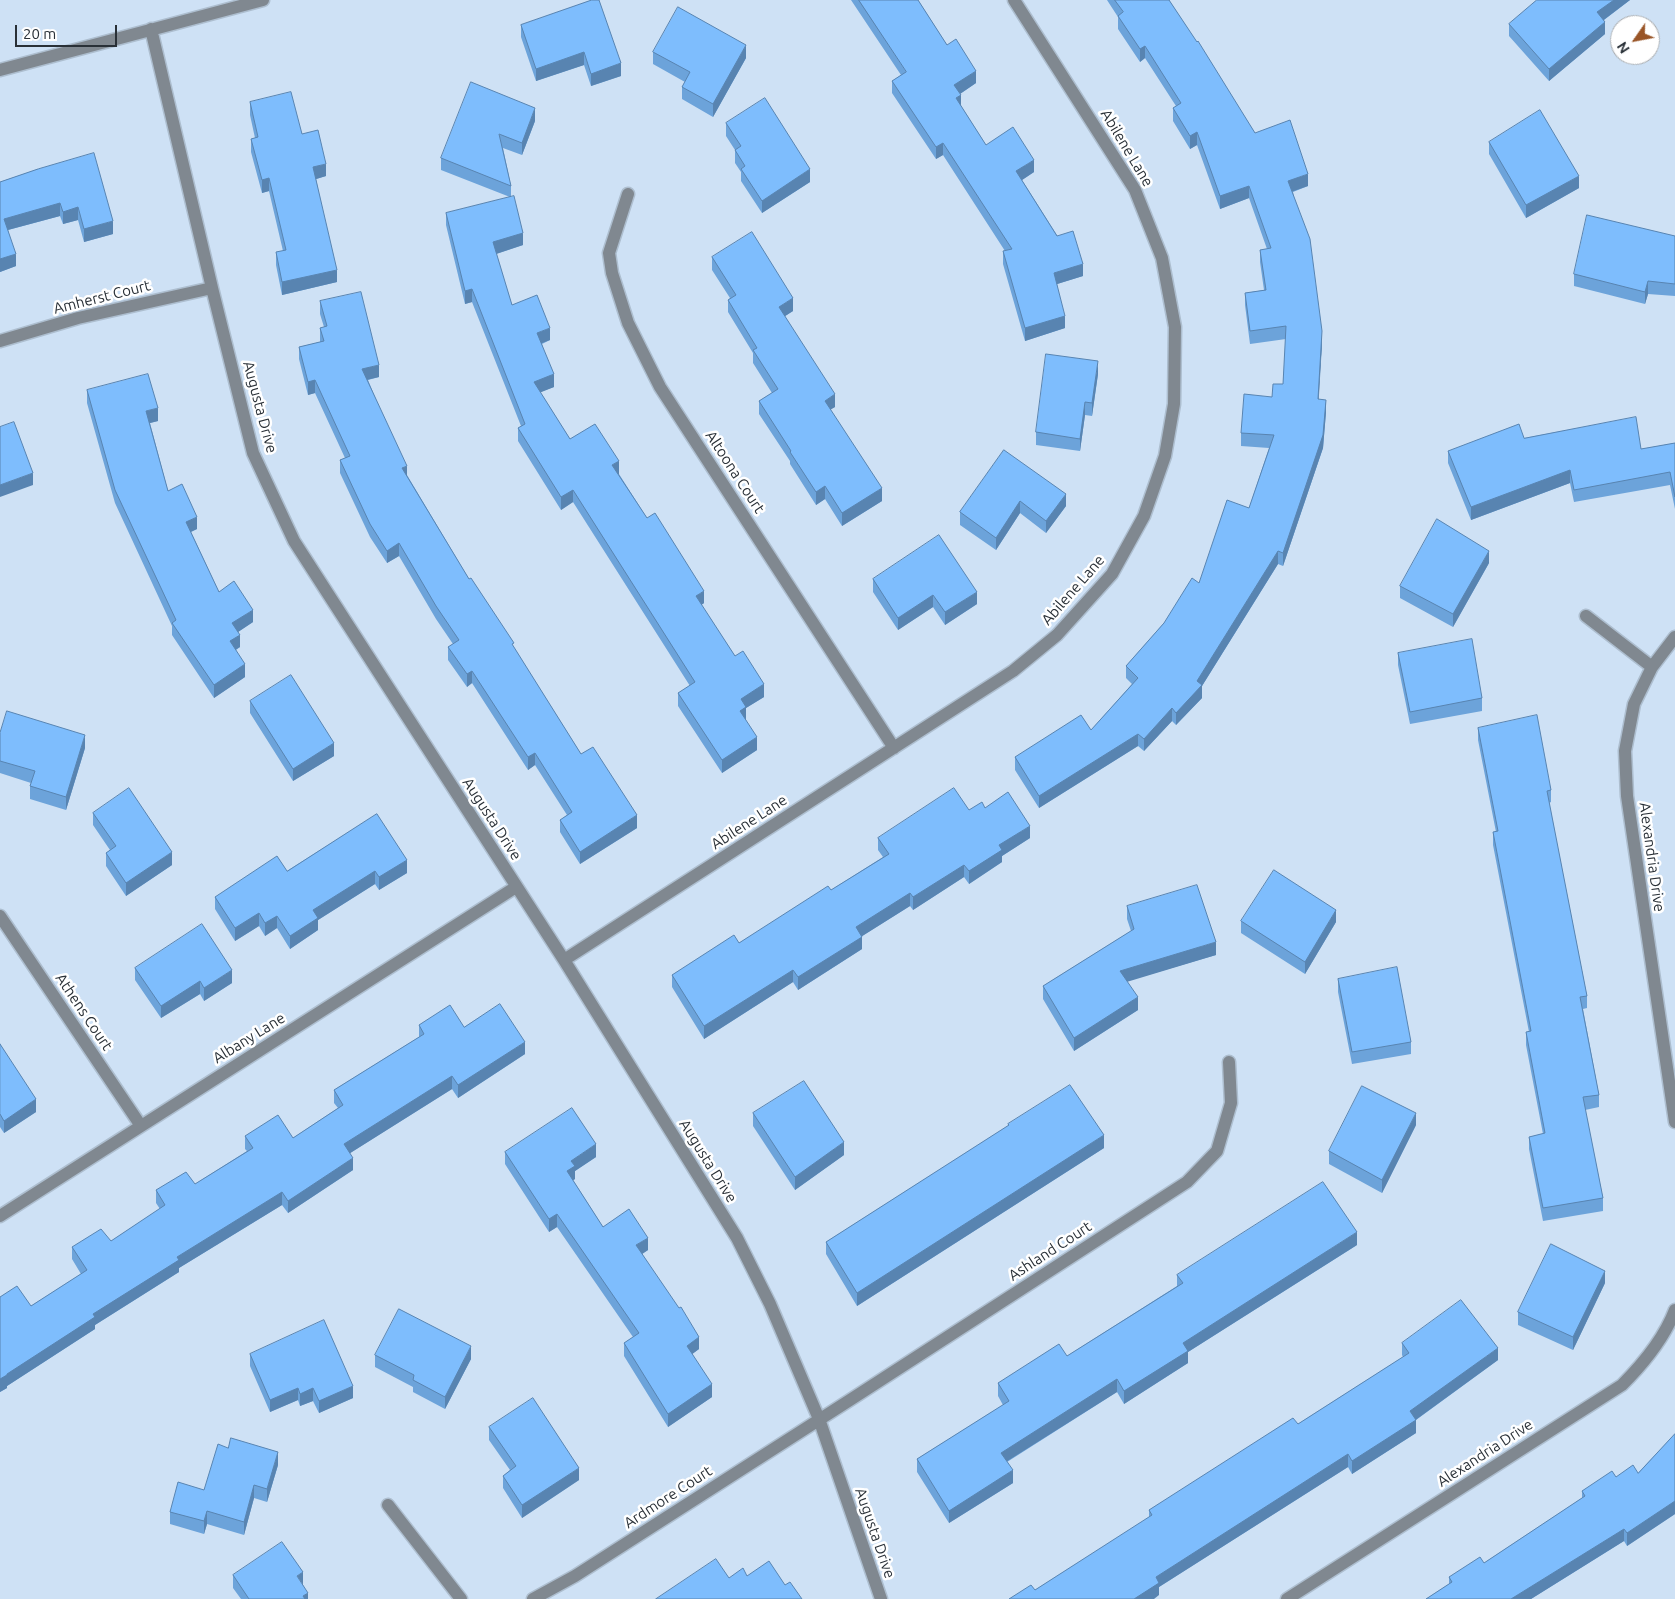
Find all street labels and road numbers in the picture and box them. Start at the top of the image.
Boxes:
street label: Abilene Lane [1097,106,1157,190]
street label: Amherst Court [52,276,152,318]
street label: Augusta Drive [239,359,281,455]
street label: Altoona Court [702,427,768,517]
street label: Abilene Lane [1038,551,1108,629]
street label: Augusta Drive [459,774,525,864]
street label: Abilene Lane [708,791,790,853]
street label: Alexandria Drive [1635,801,1669,913]
street label: Athens Court [52,970,116,1054]
street label: Albany Lane [210,1009,288,1067]
street label: Augusta Drive [675,1116,741,1206]
street label: Ashland Court [1005,1217,1095,1285]
street label: Alexandria Drive [1434,1415,1536,1491]
street label: Ardmore Court [621,1462,715,1532]
street label: Augusta Drive [851,1485,899,1581]

